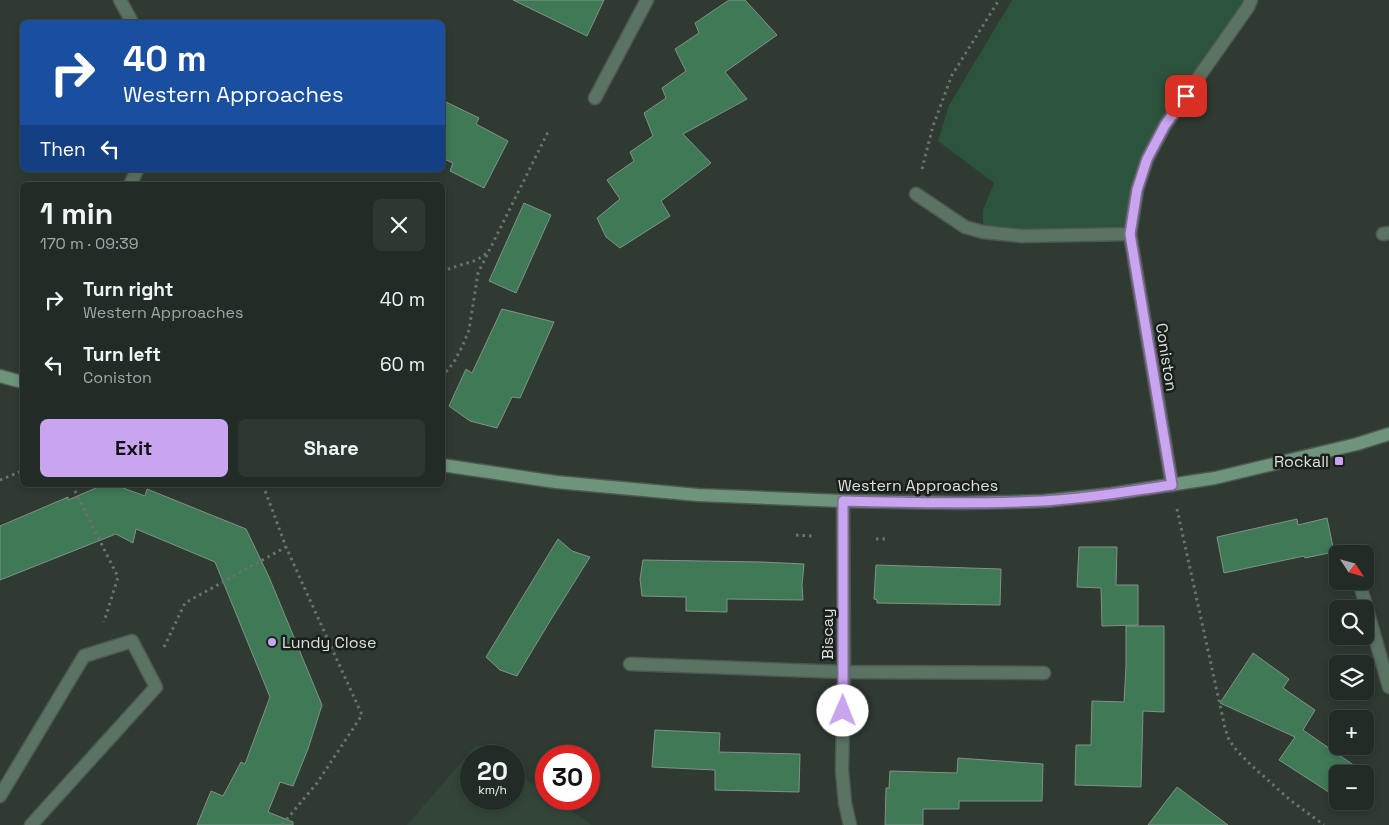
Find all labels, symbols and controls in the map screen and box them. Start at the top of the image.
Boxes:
text: 40 m [123,37,207,81]
icon: right [40,40,105,105]
pin [1165,75,1207,117]
text: Western Approaches [123,80,344,108]
icon: arrive [1172,82,1200,110]
icon: left [96,135,124,163]
text: Then [40,137,86,162]
text: 1 min [40,194,113,233]
button: close [373,199,425,251]
text: 170 m · 09:39 [40,233,139,254]
text: Turn right [83,277,173,302]
icon: right [40,286,68,314]
text: 40 m [380,287,425,312]
text: Western Approaches [83,302,243,323]
street label: Coniston [1151,321,1182,393]
text: Turn left [83,342,161,367]
icon: left [40,351,68,379]
text: 60 m [380,352,425,377]
text: Coniston [83,367,152,388]
button: Exit [40,419,228,477]
button: Share [238,419,425,477]
place label: Rockall [1274,451,1329,472]
marker: Rockall [1333,455,1345,467]
street label: Western Approaches [838,475,998,496]
north arrow [1329,545,1374,590]
map controls [1329,545,1374,810]
button: search [1329,600,1374,645]
street label: Biscay [817,608,838,660]
place label: Lundy Close [282,632,376,653]
marker: Lundy Close [266,636,278,648]
button: layers [1329,655,1374,700]
position arrow [816,684,868,736]
button: + [1329,710,1374,755]
speed limit sign: 30 [535,745,600,810]
text: 20 [477,755,508,787]
button: − [1329,765,1374,810]
text: km/h [478,782,507,798]

